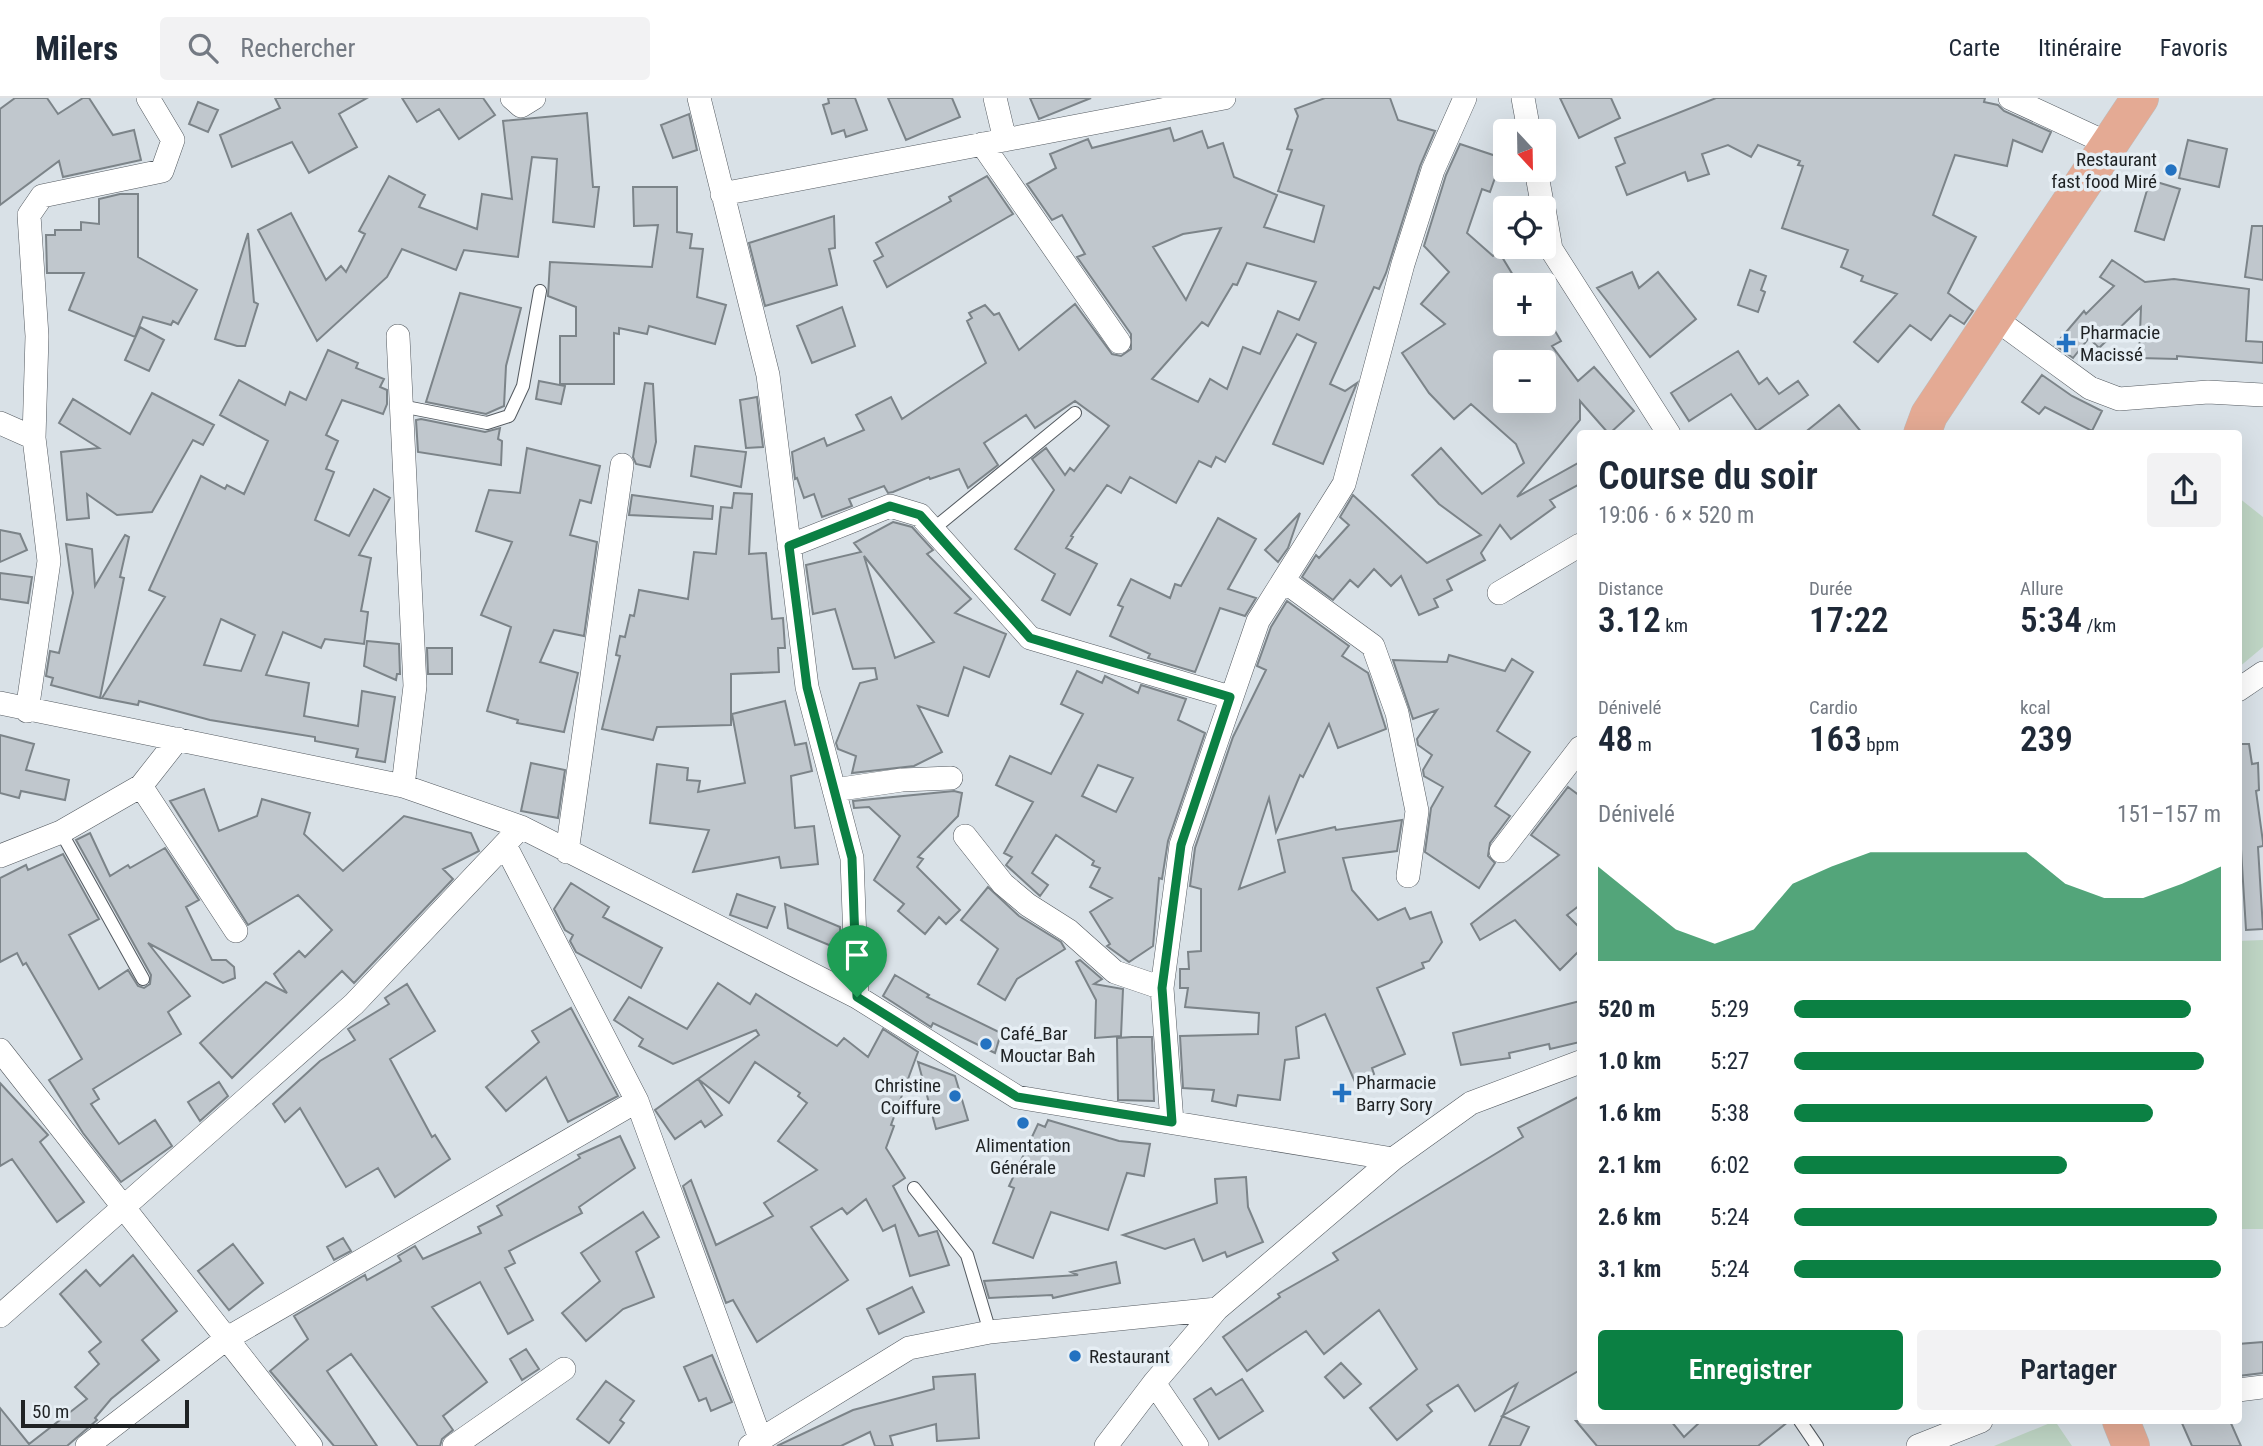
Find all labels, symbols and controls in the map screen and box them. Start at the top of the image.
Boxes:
search box [160,17,650,80]
text: Milers [35,29,118,68]
icon: search [184,29,222,67]
text: Rechercher [240,33,355,63]
text: Carte [1949,34,2000,62]
text: Itinéraire [2038,34,2122,62]
text: Favoris [2160,34,2228,62]
north arrow [1493,119,1556,182]
map controls [1493,119,1556,413]
place label: Restaurant fast food Miré [2051,148,2157,193]
marker: Restaurant fast food Miré [2163,162,2179,178]
button: locate [1493,196,1556,259]
button: + [1493,273,1556,336]
place label: Pharmacie Macissé [2080,321,2160,366]
marker: Pharmacie Macissé [2058,335,2074,351]
button: − [1493,350,1556,413]
button: share [2147,453,2221,527]
text: Course du soir [1598,454,1818,498]
text: 19:06 · 6 × 520 m [1598,502,1754,529]
text: Distance [1598,577,1663,600]
text: Durée [1809,577,1852,600]
text: Allure [2020,577,2063,600]
text: 3.12 [1598,600,1661,641]
text: 17:22 [1809,600,1889,641]
text: 5:34 [2020,600,2082,641]
text: km [1661,614,1688,637]
text: /km [2082,614,2116,637]
text: Dénivelé [1598,696,1662,719]
text: Cardio [1809,696,1858,719]
text: kcal [2020,696,2051,719]
text: 48 [1598,719,1633,760]
text: 163 [1809,719,1862,760]
text: 239 [2020,719,2073,760]
text: m [1633,733,1652,756]
text: bpm [1862,733,1899,756]
text: Dénivelé [1598,801,1675,828]
text: 151–157 m [2117,801,2221,828]
pin [827,925,887,997]
icon: arrive [838,936,876,974]
text: 520 m [1598,996,1655,1023]
text: 5:29 [1710,996,1749,1023]
place label: Café_Bar Mouctar Bah [1000,1022,1095,1067]
marker: Café_Bar Mouctar Bah [978,1036,994,1052]
text: 1.0 km [1598,1048,1661,1075]
text: 5:27 [1710,1048,1749,1075]
place label: Pharmacie Barry Sory [1356,1071,1436,1116]
place label: Christine Coiffure [874,1074,941,1119]
marker: Pharmacie Barry Sory [1334,1085,1350,1101]
marker: Christine Coiffure [947,1088,963,1104]
text: 1.6 km [1598,1100,1661,1127]
text: 5:38 [1710,1100,1749,1127]
marker: Alimentation Générale [1015,1115,1031,1131]
place label: Alimentation Générale [975,1134,1071,1179]
text: 2.1 km [1598,1152,1661,1179]
text: 6:02 [1710,1152,1749,1179]
text: 2.6 km [1598,1204,1661,1231]
text: 5:24 [1710,1204,1749,1231]
text: 3.1 km [1598,1256,1661,1283]
text: 5:24 [1710,1256,1749,1283]
button: Enregistrer [1598,1330,1903,1410]
button: Partager [1917,1330,2221,1410]
place label: Restaurant [1089,1345,1170,1368]
marker: Restaurant [1067,1348,1083,1364]
scale bar [21,1397,189,1429]
text: 50 m [32,1400,69,1423]

